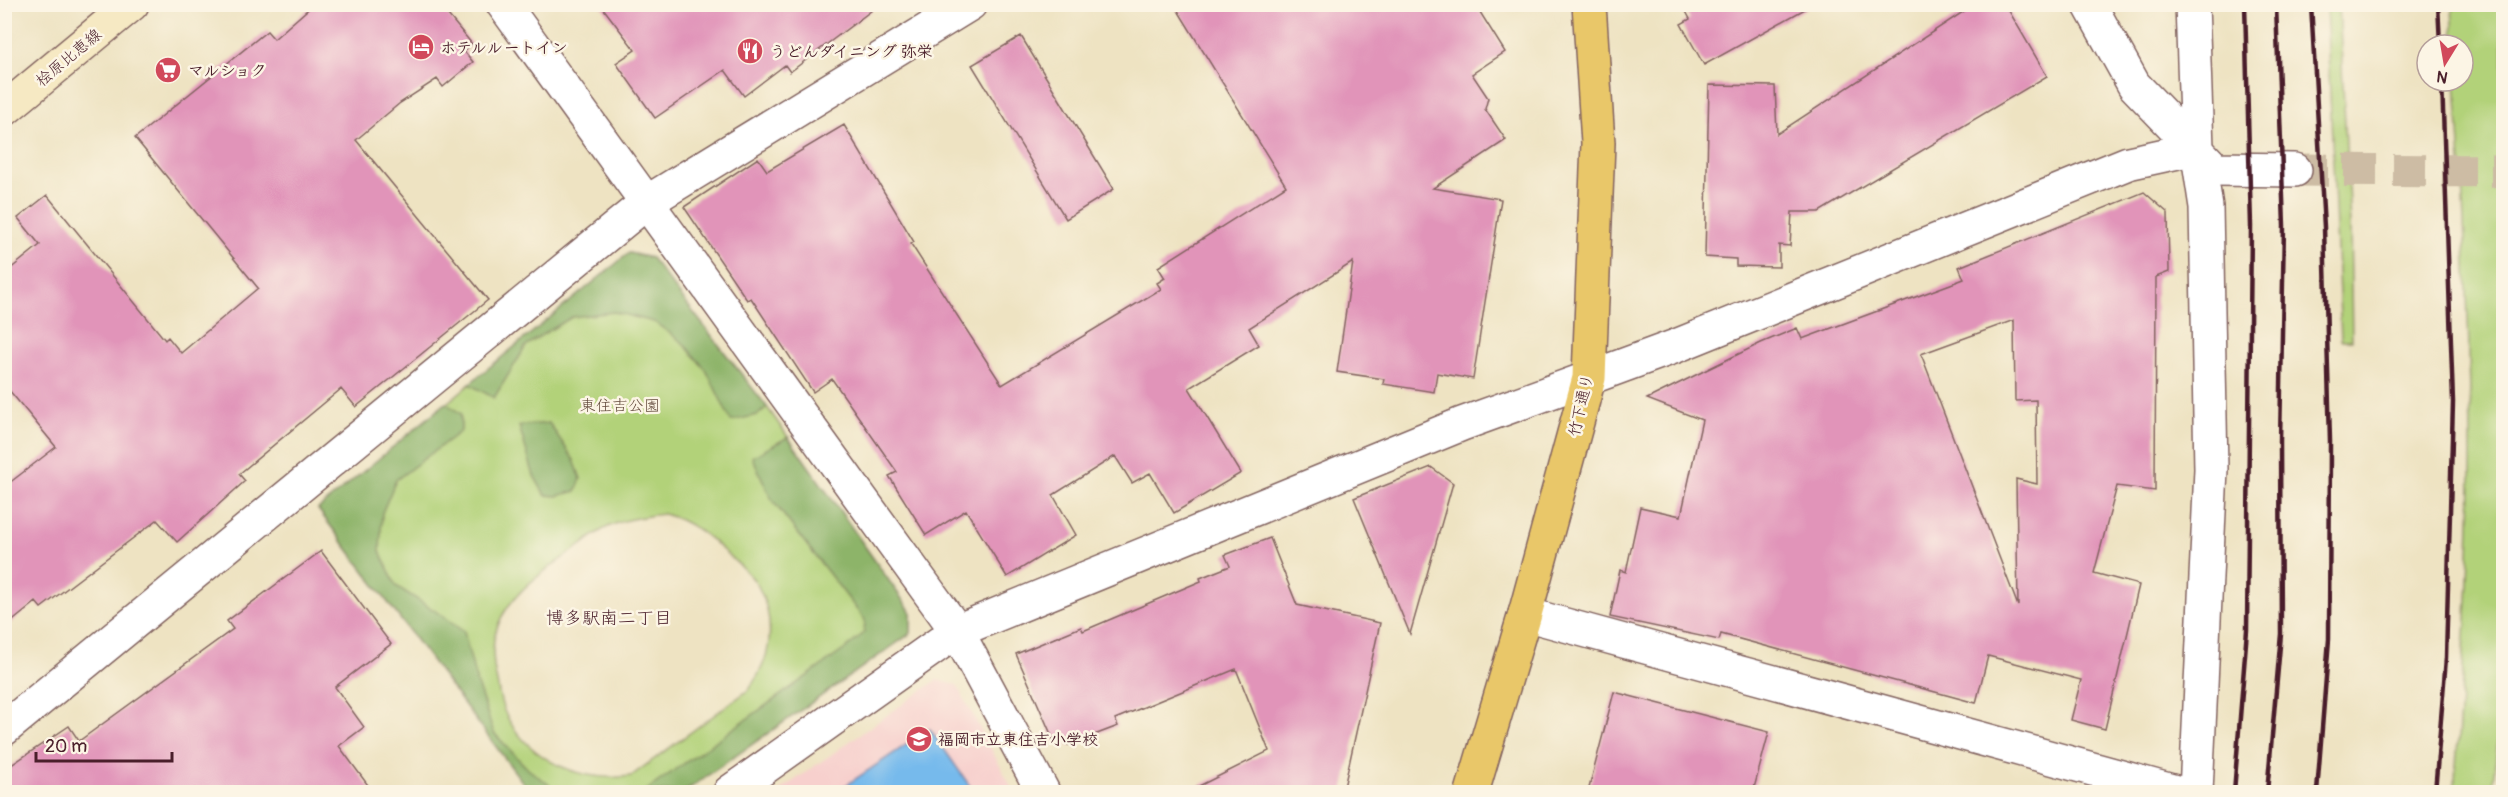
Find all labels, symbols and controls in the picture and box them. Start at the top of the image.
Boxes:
street label: 桧原比恵線 [32,24,106,91]
hotel icon: ホテルルートイン [406,32,436,62]
north arrow [2415,33,2475,93]
restaurant icon: うどんダイニング 弥栄 [735,36,765,66]
place label: ホテルルートイン [440,38,568,58]
place label: うどんダイニング 弥栄 [770,42,933,62]
supermarket icon: マルショク [153,55,183,85]
place label: マルショク [188,61,266,81]
text: N [2435,66,2450,88]
street label: 竹下通り [1564,372,1598,439]
park label: 東住吉公園 [580,396,660,416]
district label: 博多駅南二丁目 [546,607,672,630]
school or university icon: 福岡市立東住吉小学校 [904,724,934,754]
scale bar [36,725,172,763]
place label: 福岡市立東住吉小学校 [938,730,1098,750]
text: 20 m [45,735,87,758]

